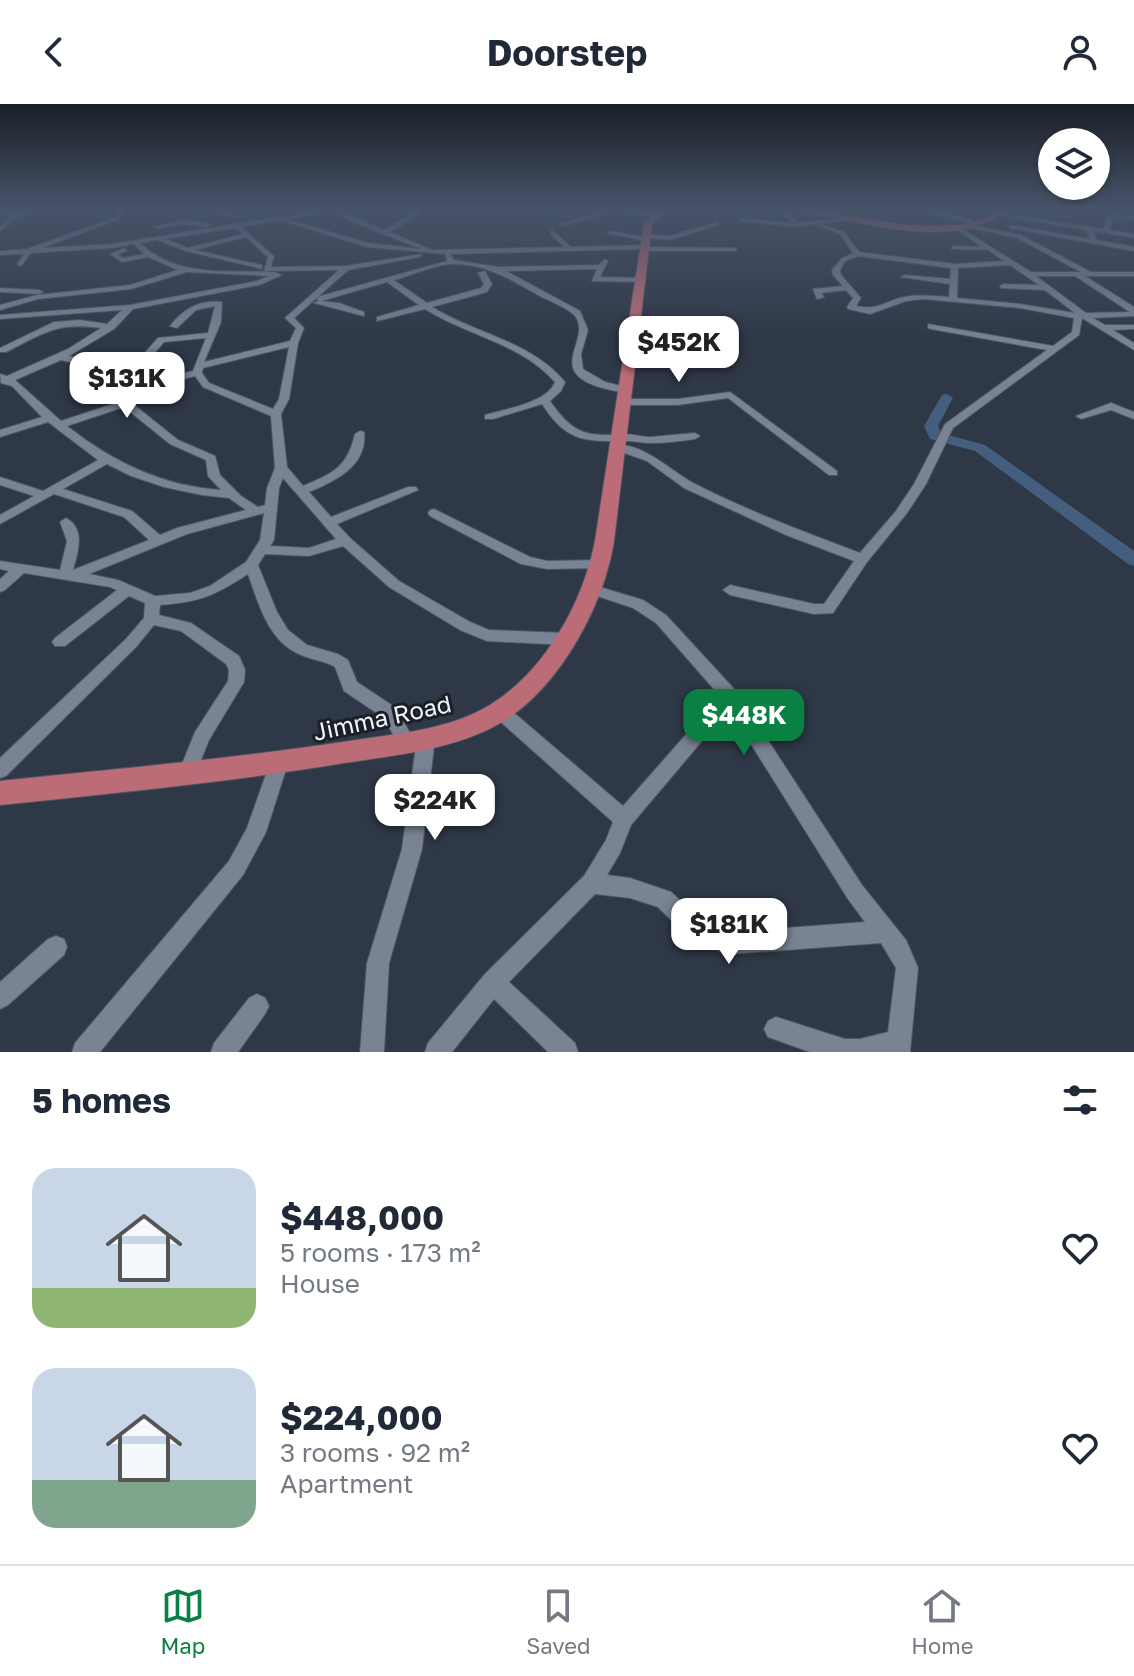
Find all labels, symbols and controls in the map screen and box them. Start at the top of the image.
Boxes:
icon: back [32,30,76,74]
icon: person [1058,30,1102,74]
text: Doorstep [487,31,647,74]
map controls [1038,128,1110,200]
button: layers [1038,128,1110,200]
pin: $452K [623,316,735,384]
text: $452K [637,326,721,357]
pin: $131K [71,352,183,420]
text: $131K [88,362,166,393]
street label: Jimma Road [310,688,454,746]
pin: $448K [688,689,800,757]
text: $448K [701,699,787,730]
pin: $224K [379,774,491,842]
text: $224K [393,784,477,815]
pin: $181K [673,898,785,966]
text: $181K [689,908,769,939]
icon: filters [1058,1078,1102,1122]
text: 5 homes [32,1080,171,1120]
text: $448,000 [280,1197,444,1237]
icon: home [96,1200,192,1296]
icon: heart [1058,1226,1102,1270]
text: 5 rooms · 173 m² [280,1237,481,1268]
text: House [280,1268,360,1299]
text: $224,000 [280,1397,443,1437]
icon: home [96,1400,192,1496]
icon: heart [1058,1426,1102,1470]
text: 3 rooms · 92 m² [280,1437,470,1468]
text: Apartment [280,1468,413,1499]
tab: Map [160,1584,205,1659]
tab: Saved [526,1584,590,1659]
tab: Home [911,1584,974,1659]

